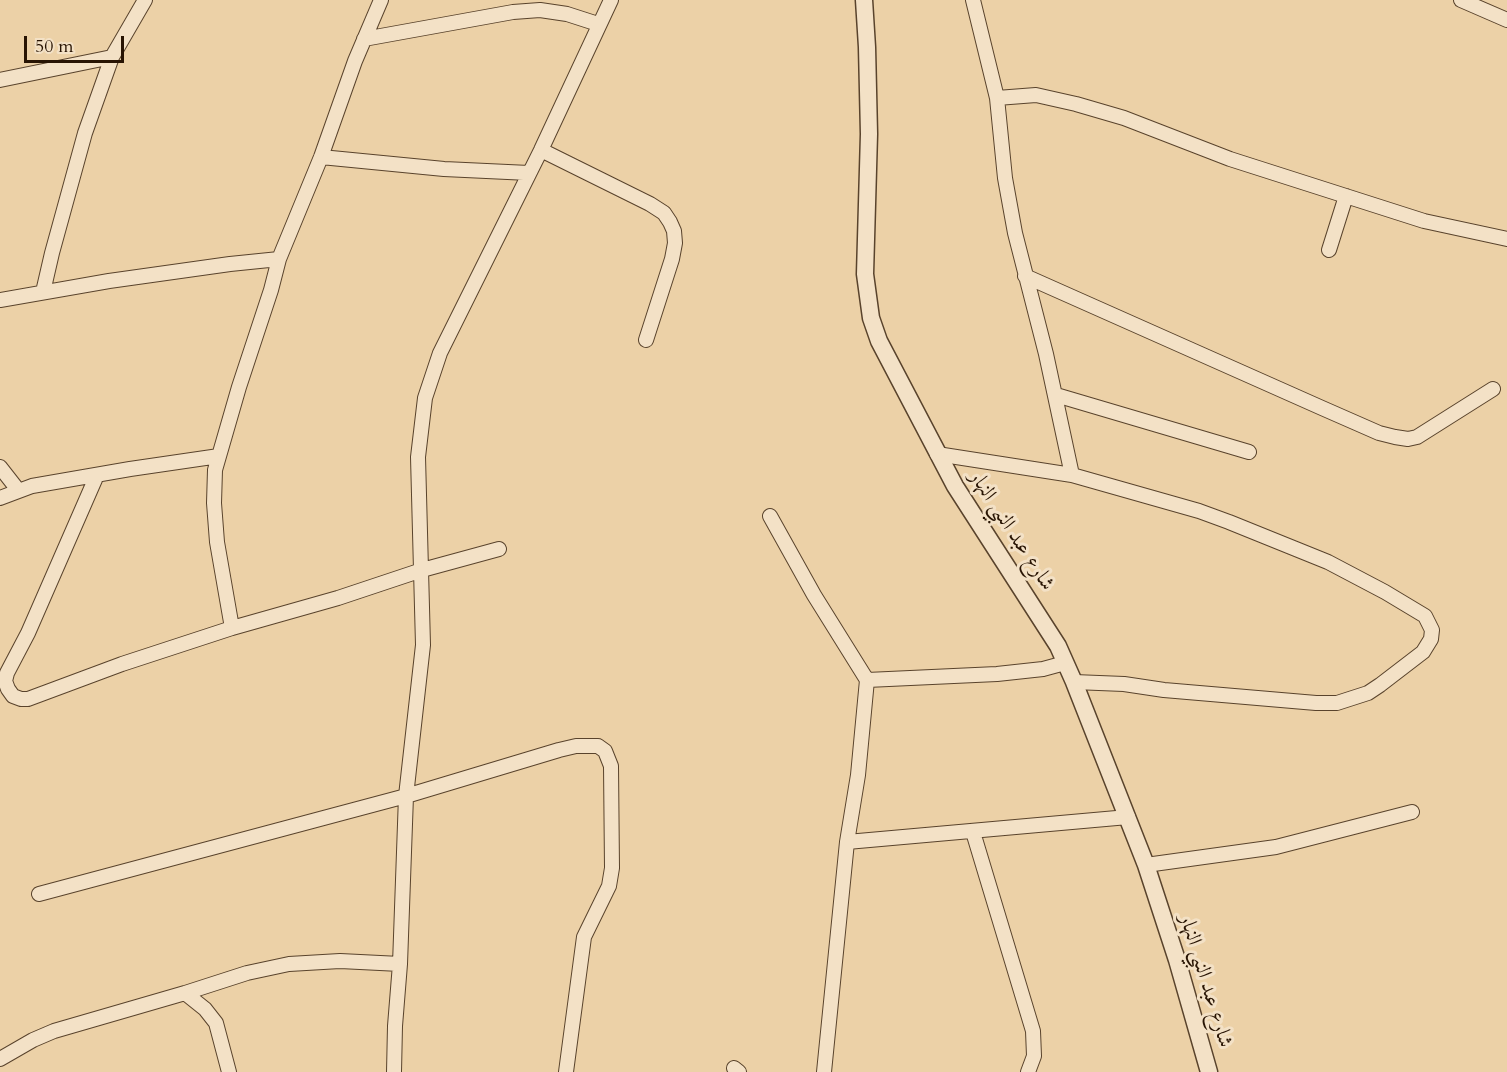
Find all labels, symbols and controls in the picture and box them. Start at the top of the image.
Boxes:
scale bar [27,24,128,62]
text: 50 m [35,34,74,59]
street label: شارع عبد النبي النهار [963,466,1059,596]
street label: شارع عبد النبي النهار [1173,911,1237,1051]

